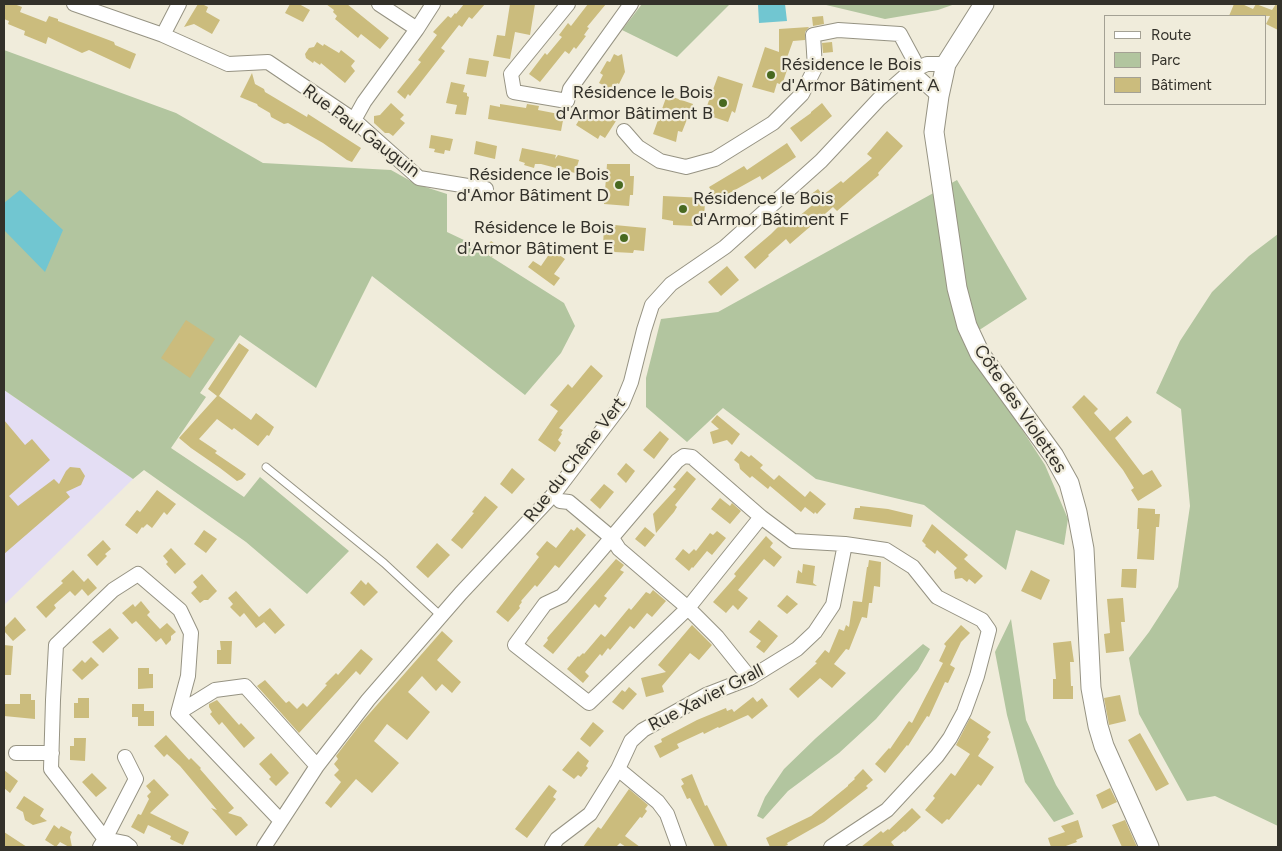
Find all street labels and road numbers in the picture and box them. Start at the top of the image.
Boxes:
street label: Rue Paul Gauguin [298,80,424,182]
street label: Côte des Violettes [969,341,1071,477]
street label: Rue du Chêne Vert [520,393,630,527]
street label: Rue Xavier Grall [645,660,767,736]

